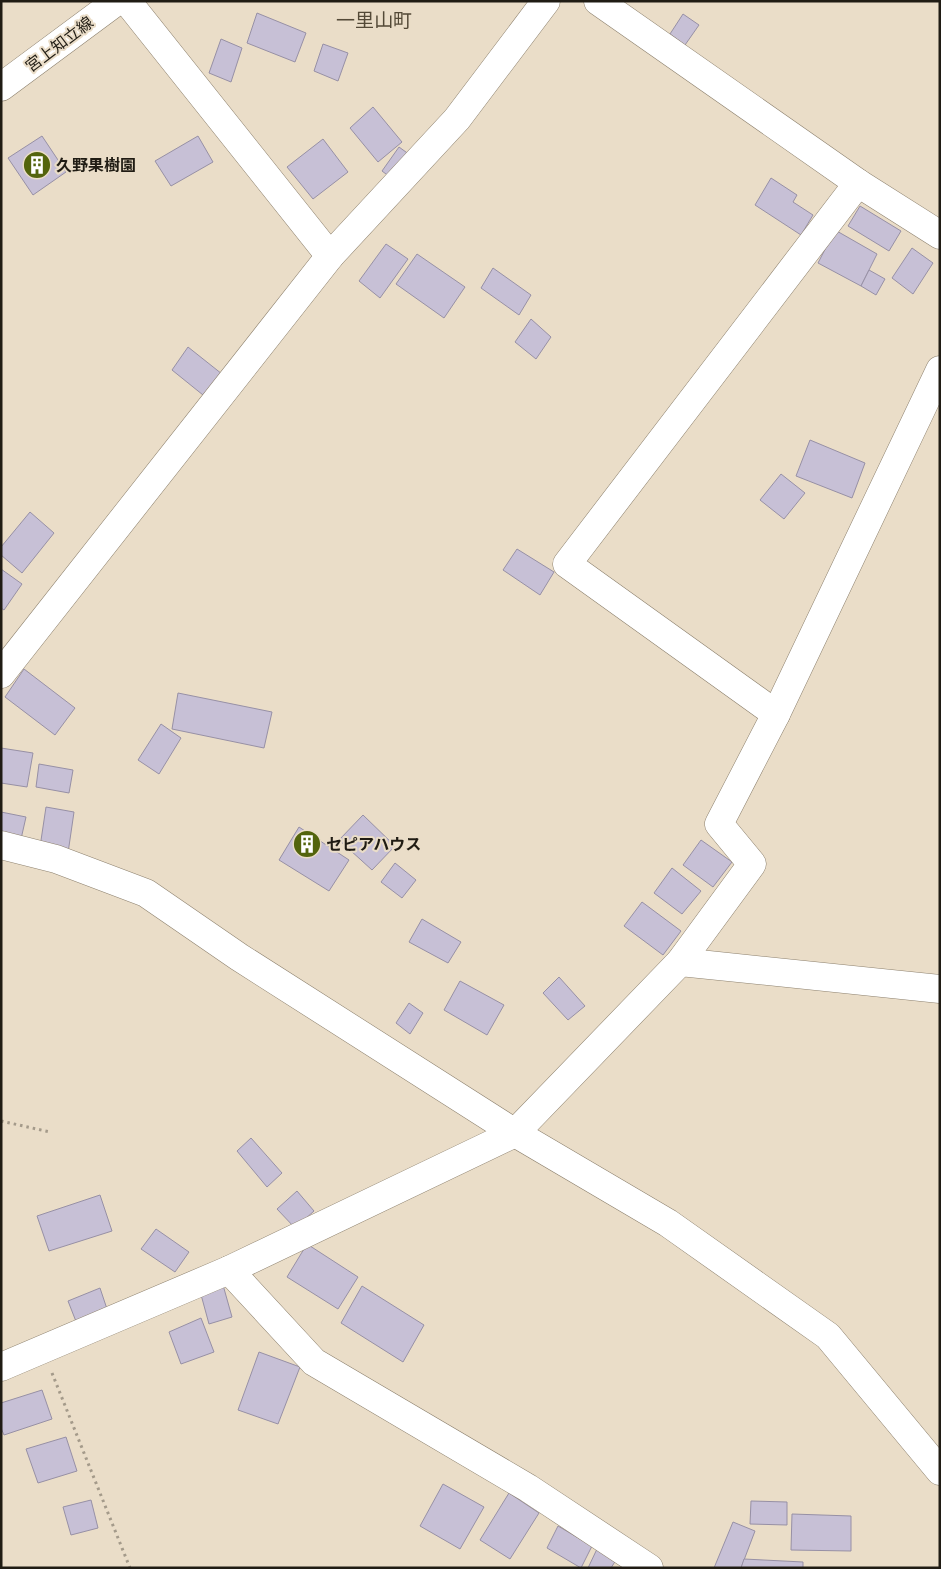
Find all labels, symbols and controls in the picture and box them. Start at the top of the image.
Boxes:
district label: 一里山町 [336,7,412,33]
street label: 宮上知立線 [20,11,98,77]
building icon: 久野果樹園 [22,150,52,180]
place label: 久野果樹園 [56,154,136,176]
building icon: セピアハウス [292,829,322,859]
place label: セピアハウス [326,833,421,855]

